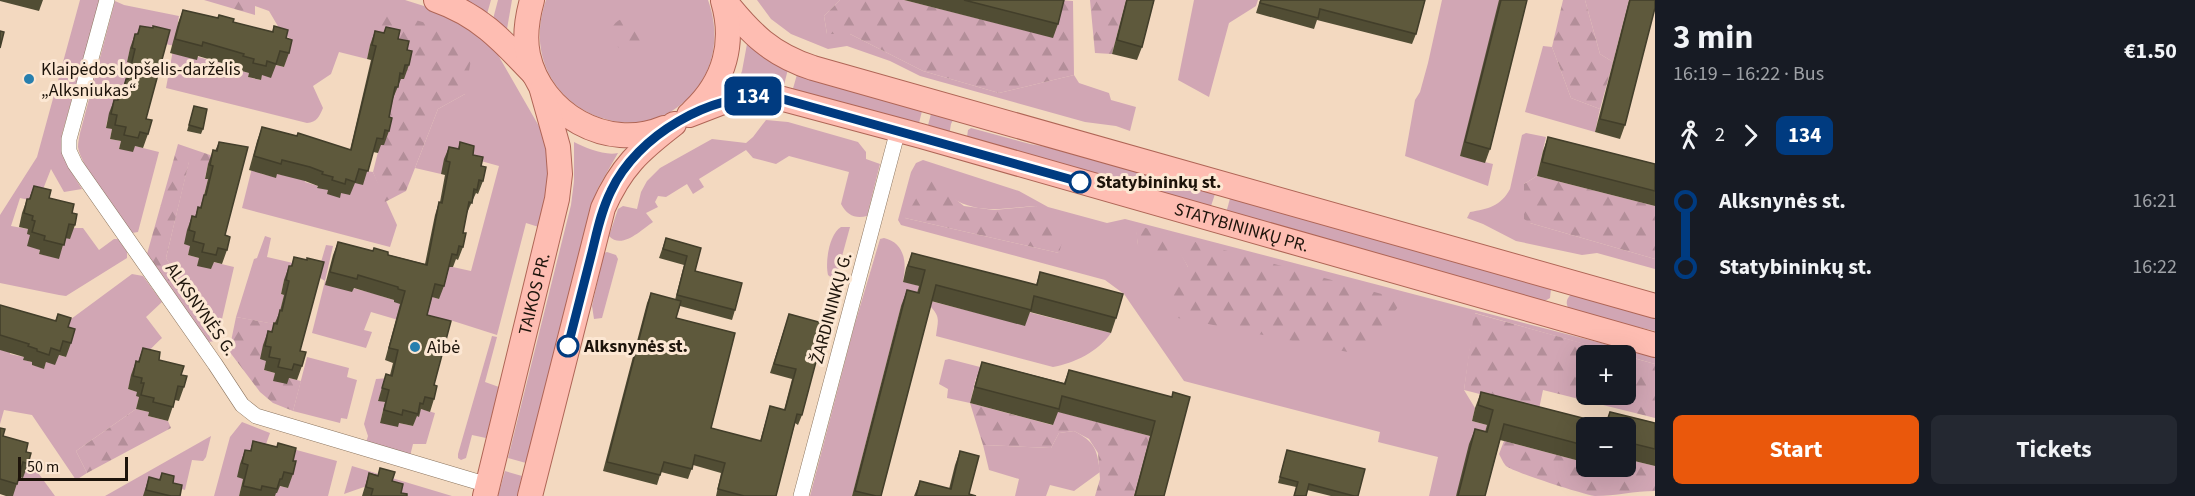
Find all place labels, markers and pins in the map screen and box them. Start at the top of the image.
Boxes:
place label: Klaipėdos lopšelis-darželis „Alksniukas“ [41,57,241,103]
marker: Klaipėdos lopšelis-darželis „Alksniukas“ [22,72,36,86]
place label: Statybininkų st. [1096,170,1221,195]
marker: Statybininkų st. [1069,171,1091,193]
place label: Alksnynės st. [583,334,688,359]
place label: Aibė [427,335,460,360]
marker: Alksnynės st. [557,335,579,357]
marker: Aibė [408,340,422,354]

